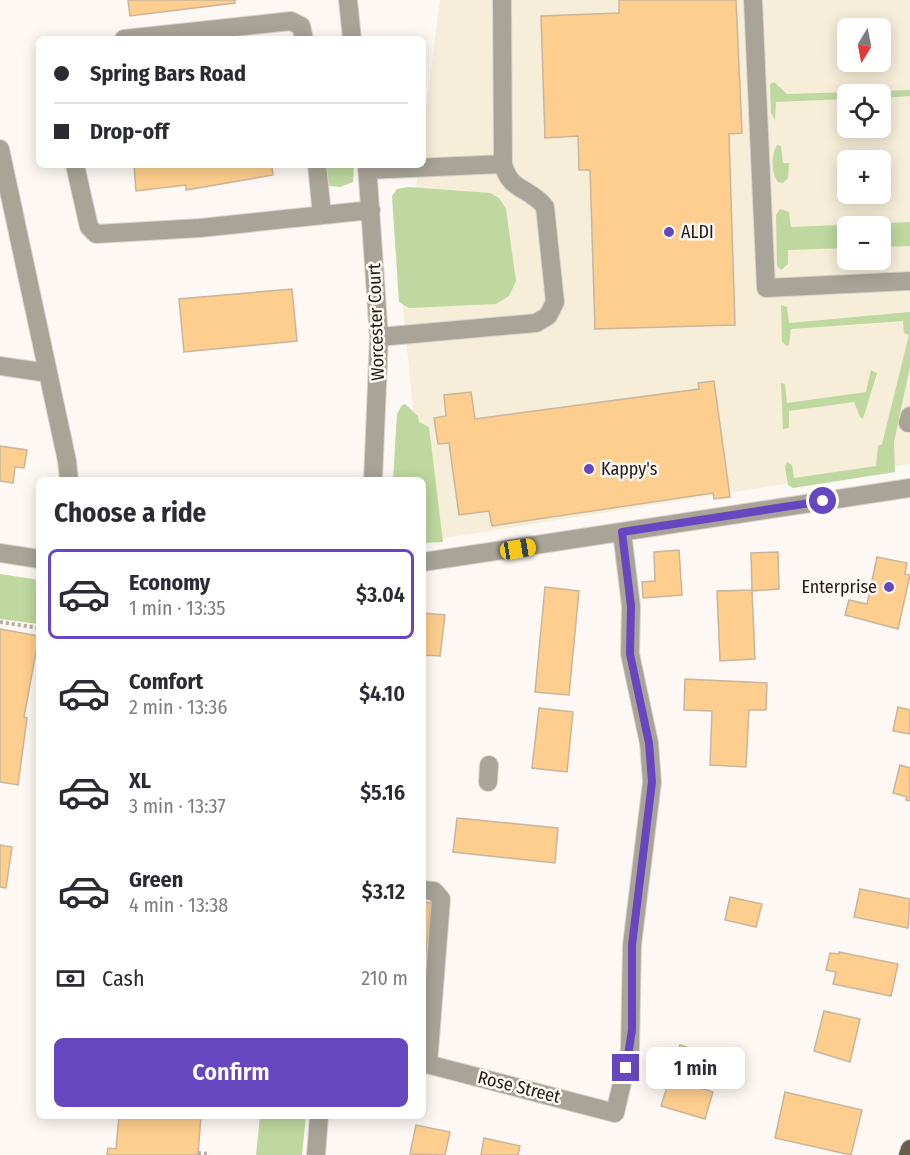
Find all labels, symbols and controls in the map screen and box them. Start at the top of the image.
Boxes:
north arrow [837,18,891,72]
map controls [837,18,891,270]
text: Spring Bars Road [90,60,246,87]
button: locate [837,84,891,138]
text: Drop-off [90,118,169,145]
button: + [837,150,891,204]
button: − [837,216,891,270]
place label: ALDI [681,221,714,243]
marker: ALDI [662,225,676,239]
street label: Worcester Court [363,263,389,381]
place label: Kappy's [601,458,658,480]
marker: Kappy's [582,462,596,476]
route start [809,487,836,514]
text: Choose a ride [54,497,206,529]
car [499,537,537,561]
icon: car [57,567,111,621]
text: Economy [129,569,210,596]
place label: Enterprise [801,576,877,598]
marker: Enterprise [882,580,896,594]
text: $3.04 [356,581,405,608]
text: 1 min · 13:35 [129,596,226,620]
icon: car [57,666,111,720]
text: Comfort [129,668,203,695]
text: $4.10 [359,680,405,707]
text: 2 min · 13:36 [129,695,227,719]
icon: car [57,765,111,819]
text: XL [129,767,151,794]
text: $5.16 [360,779,405,806]
text: 3 min · 13:37 [129,794,226,818]
icon: car [57,864,111,918]
text: Green [129,866,183,893]
text: $3.12 [362,878,405,905]
text: 4 min · 13:38 [129,893,228,917]
icon: cash [54,962,87,995]
text: Cash [102,965,145,992]
text: 210 m [361,966,408,990]
button: Confirm [54,1038,408,1107]
callout: 1 min [647,1047,746,1089]
route end [612,1054,639,1081]
text: 1 min [674,1056,717,1080]
street label: Rose Street [476,1066,563,1108]

